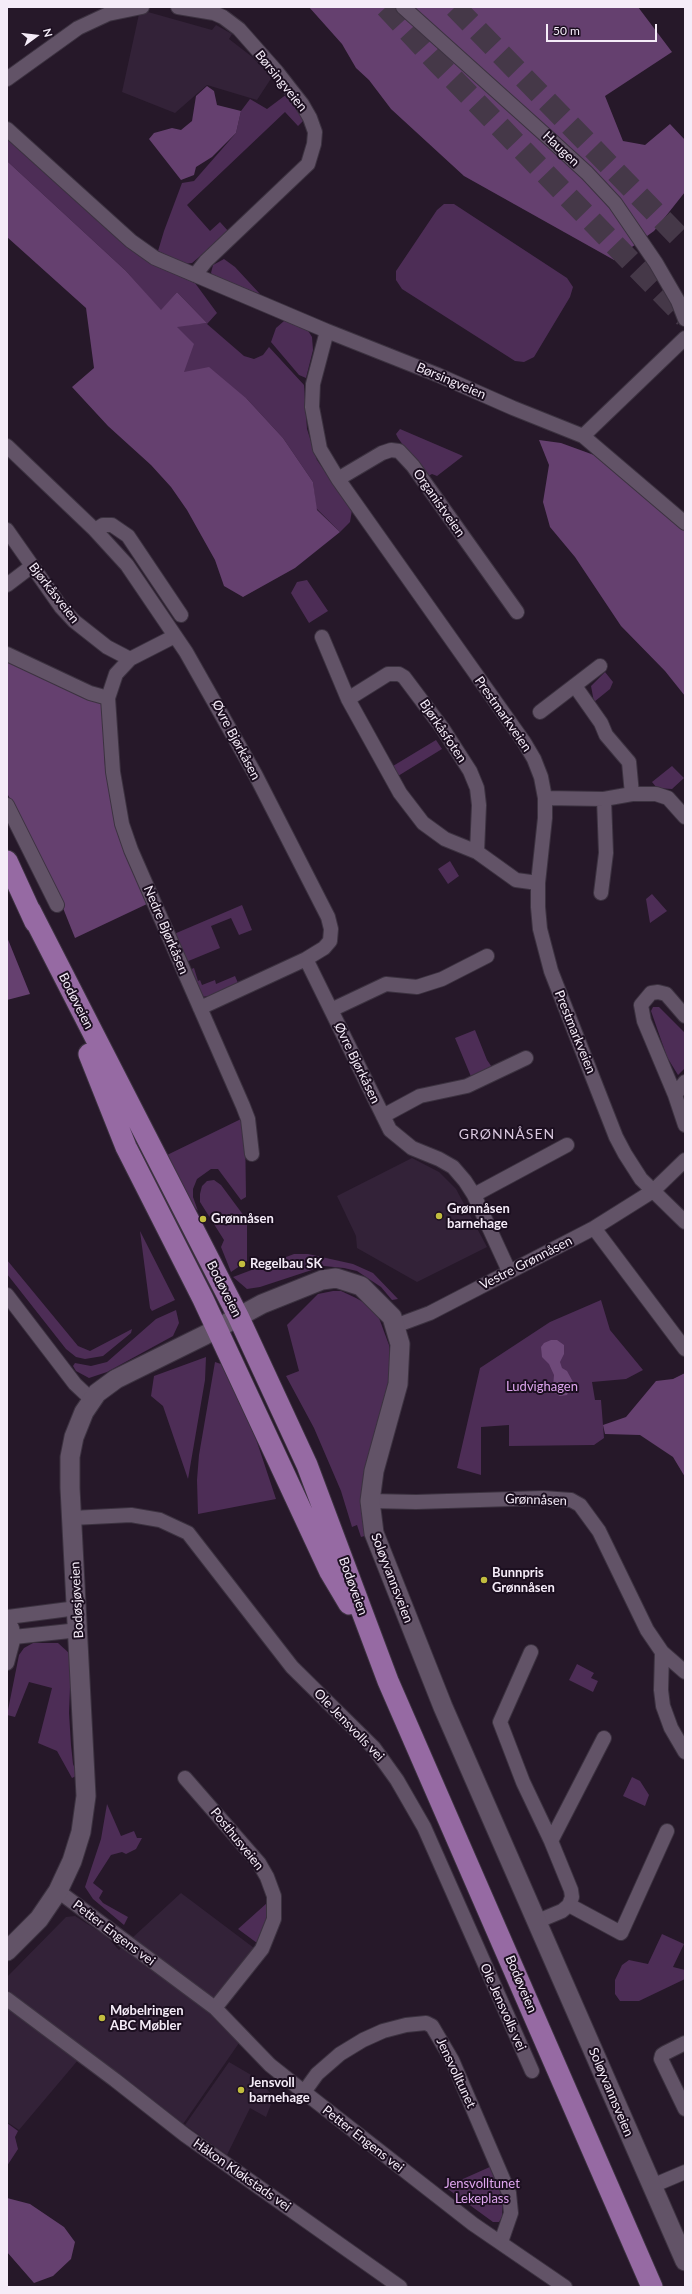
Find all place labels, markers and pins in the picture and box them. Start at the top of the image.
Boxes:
place label: Grønnåsen barnehage [447,1201,510,1232]
place label: Grønnåsen [211,1211,274,1227]
marker: Grønnåsen barnehage [434,1211,444,1221]
marker: Grønnåsen [198,1214,208,1224]
place label: Regelbau SK [250,1256,322,1272]
marker: Regelbau SK [237,1259,247,1269]
place label: Bunnpris Grønnåsen [492,1565,555,1596]
marker: Bunnpris Grønnåsen [479,1575,489,1585]
place label: Møbelringen ABC Møbler [110,2003,184,2034]
marker: Møbelringen ABC Møbler [97,2013,107,2023]
place label: Jensvoll barnehage [249,2075,310,2106]
marker: Jensvoll barnehage [236,2085,246,2095]

